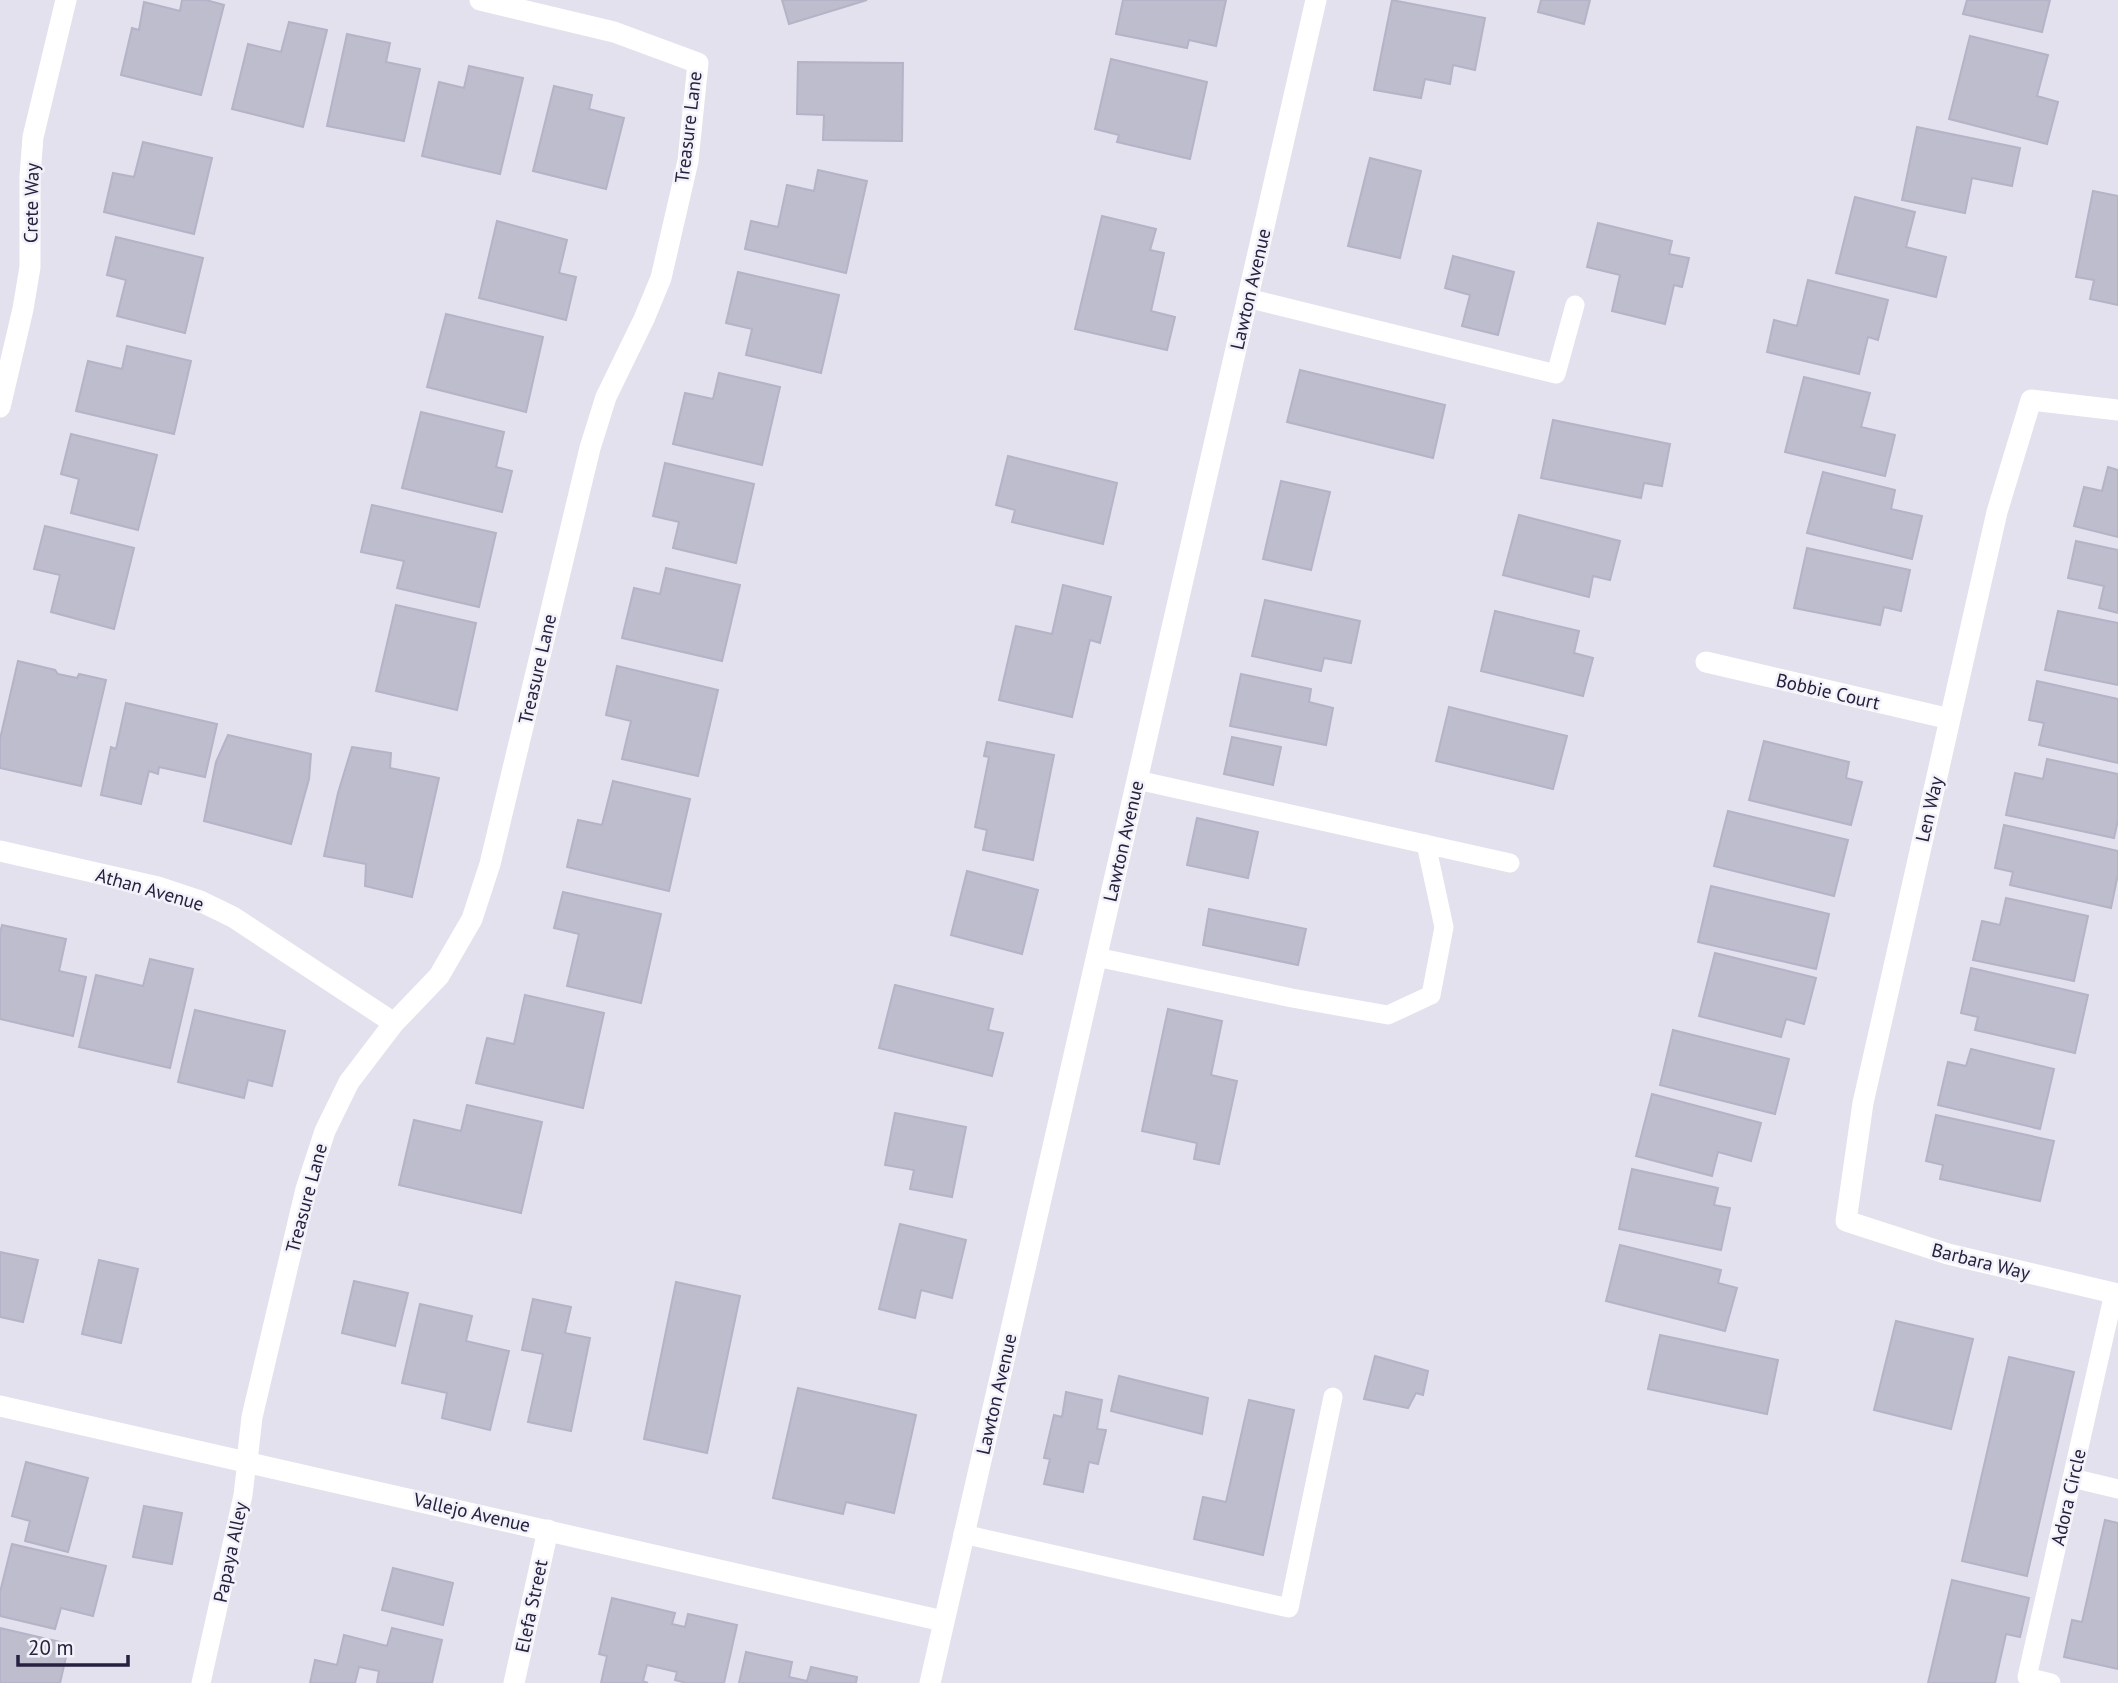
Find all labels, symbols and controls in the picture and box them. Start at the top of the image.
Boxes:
street label: Treasure Lane [669,70,707,184]
street label: Crete Way [18,162,44,243]
street label: Lawton Avenue [1224,226,1276,352]
street label: Treasure Lane [513,612,561,726]
street label: Bobbie Court [1774,667,1883,715]
street label: Len Way [1910,774,1948,844]
street label: Lawton Avenue [1097,778,1149,904]
street label: Athan Avenue [93,862,207,916]
street label: Treasure Lane [280,1141,332,1255]
street label: Barbara Way [1929,1237,2033,1285]
street label: Lawton Avenue [970,1331,1022,1457]
street label: Adora Circle [2045,1446,2091,1548]
street label: Vallejo Avenue [410,1487,533,1537]
street label: Papaya Alley [208,1499,252,1604]
street label: Elefa Street [509,1557,553,1655]
scale bar [18,1624,128,1668]
text: 20 m [28,1634,74,1661]

